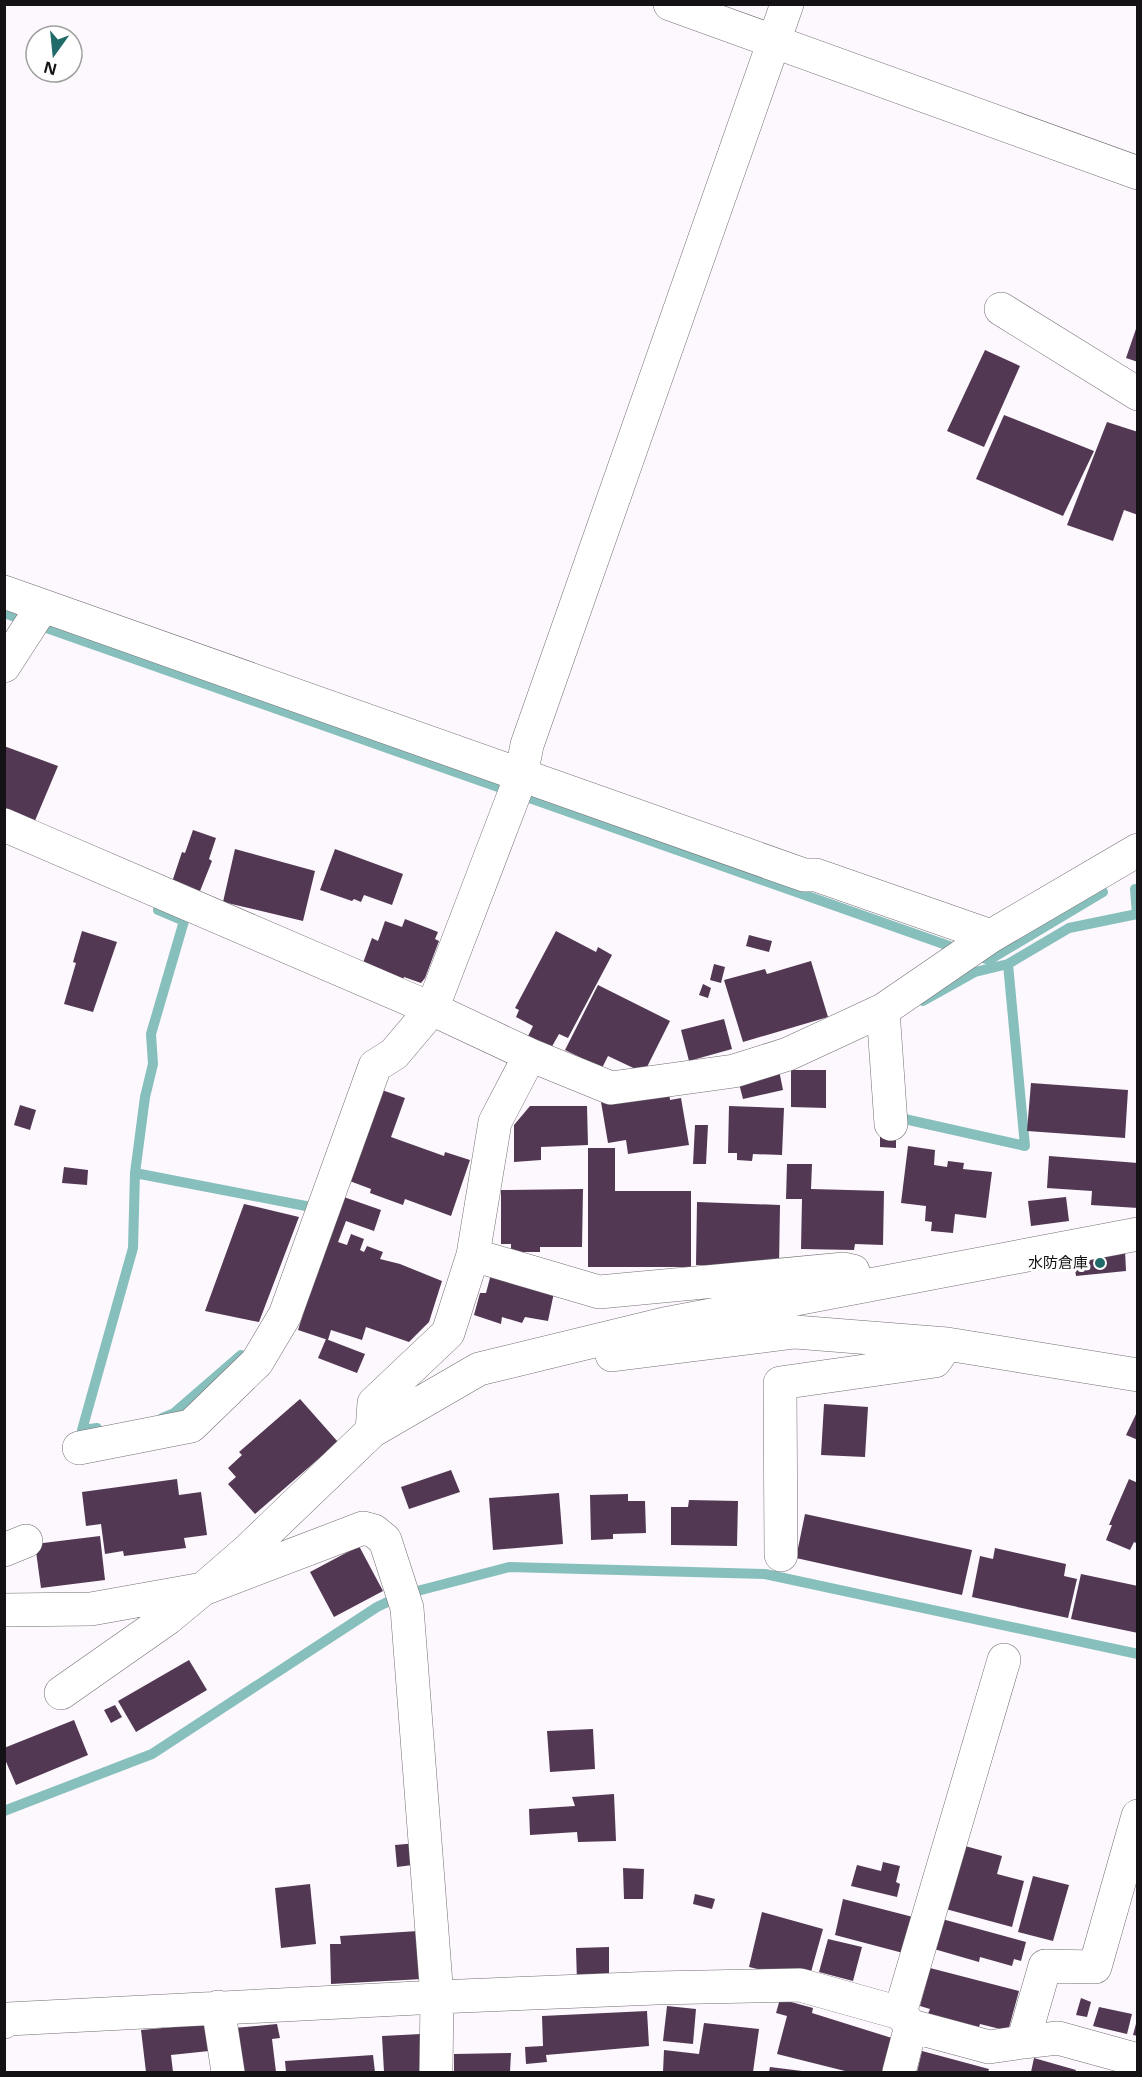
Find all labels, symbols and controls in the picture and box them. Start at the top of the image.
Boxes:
north arrow [24,24,84,84]
text: N [41,56,59,81]
place label: 水防倉庫 [1028,1252,1088,1272]
marker: 水防倉庫 [1093,1256,1107,1270]

